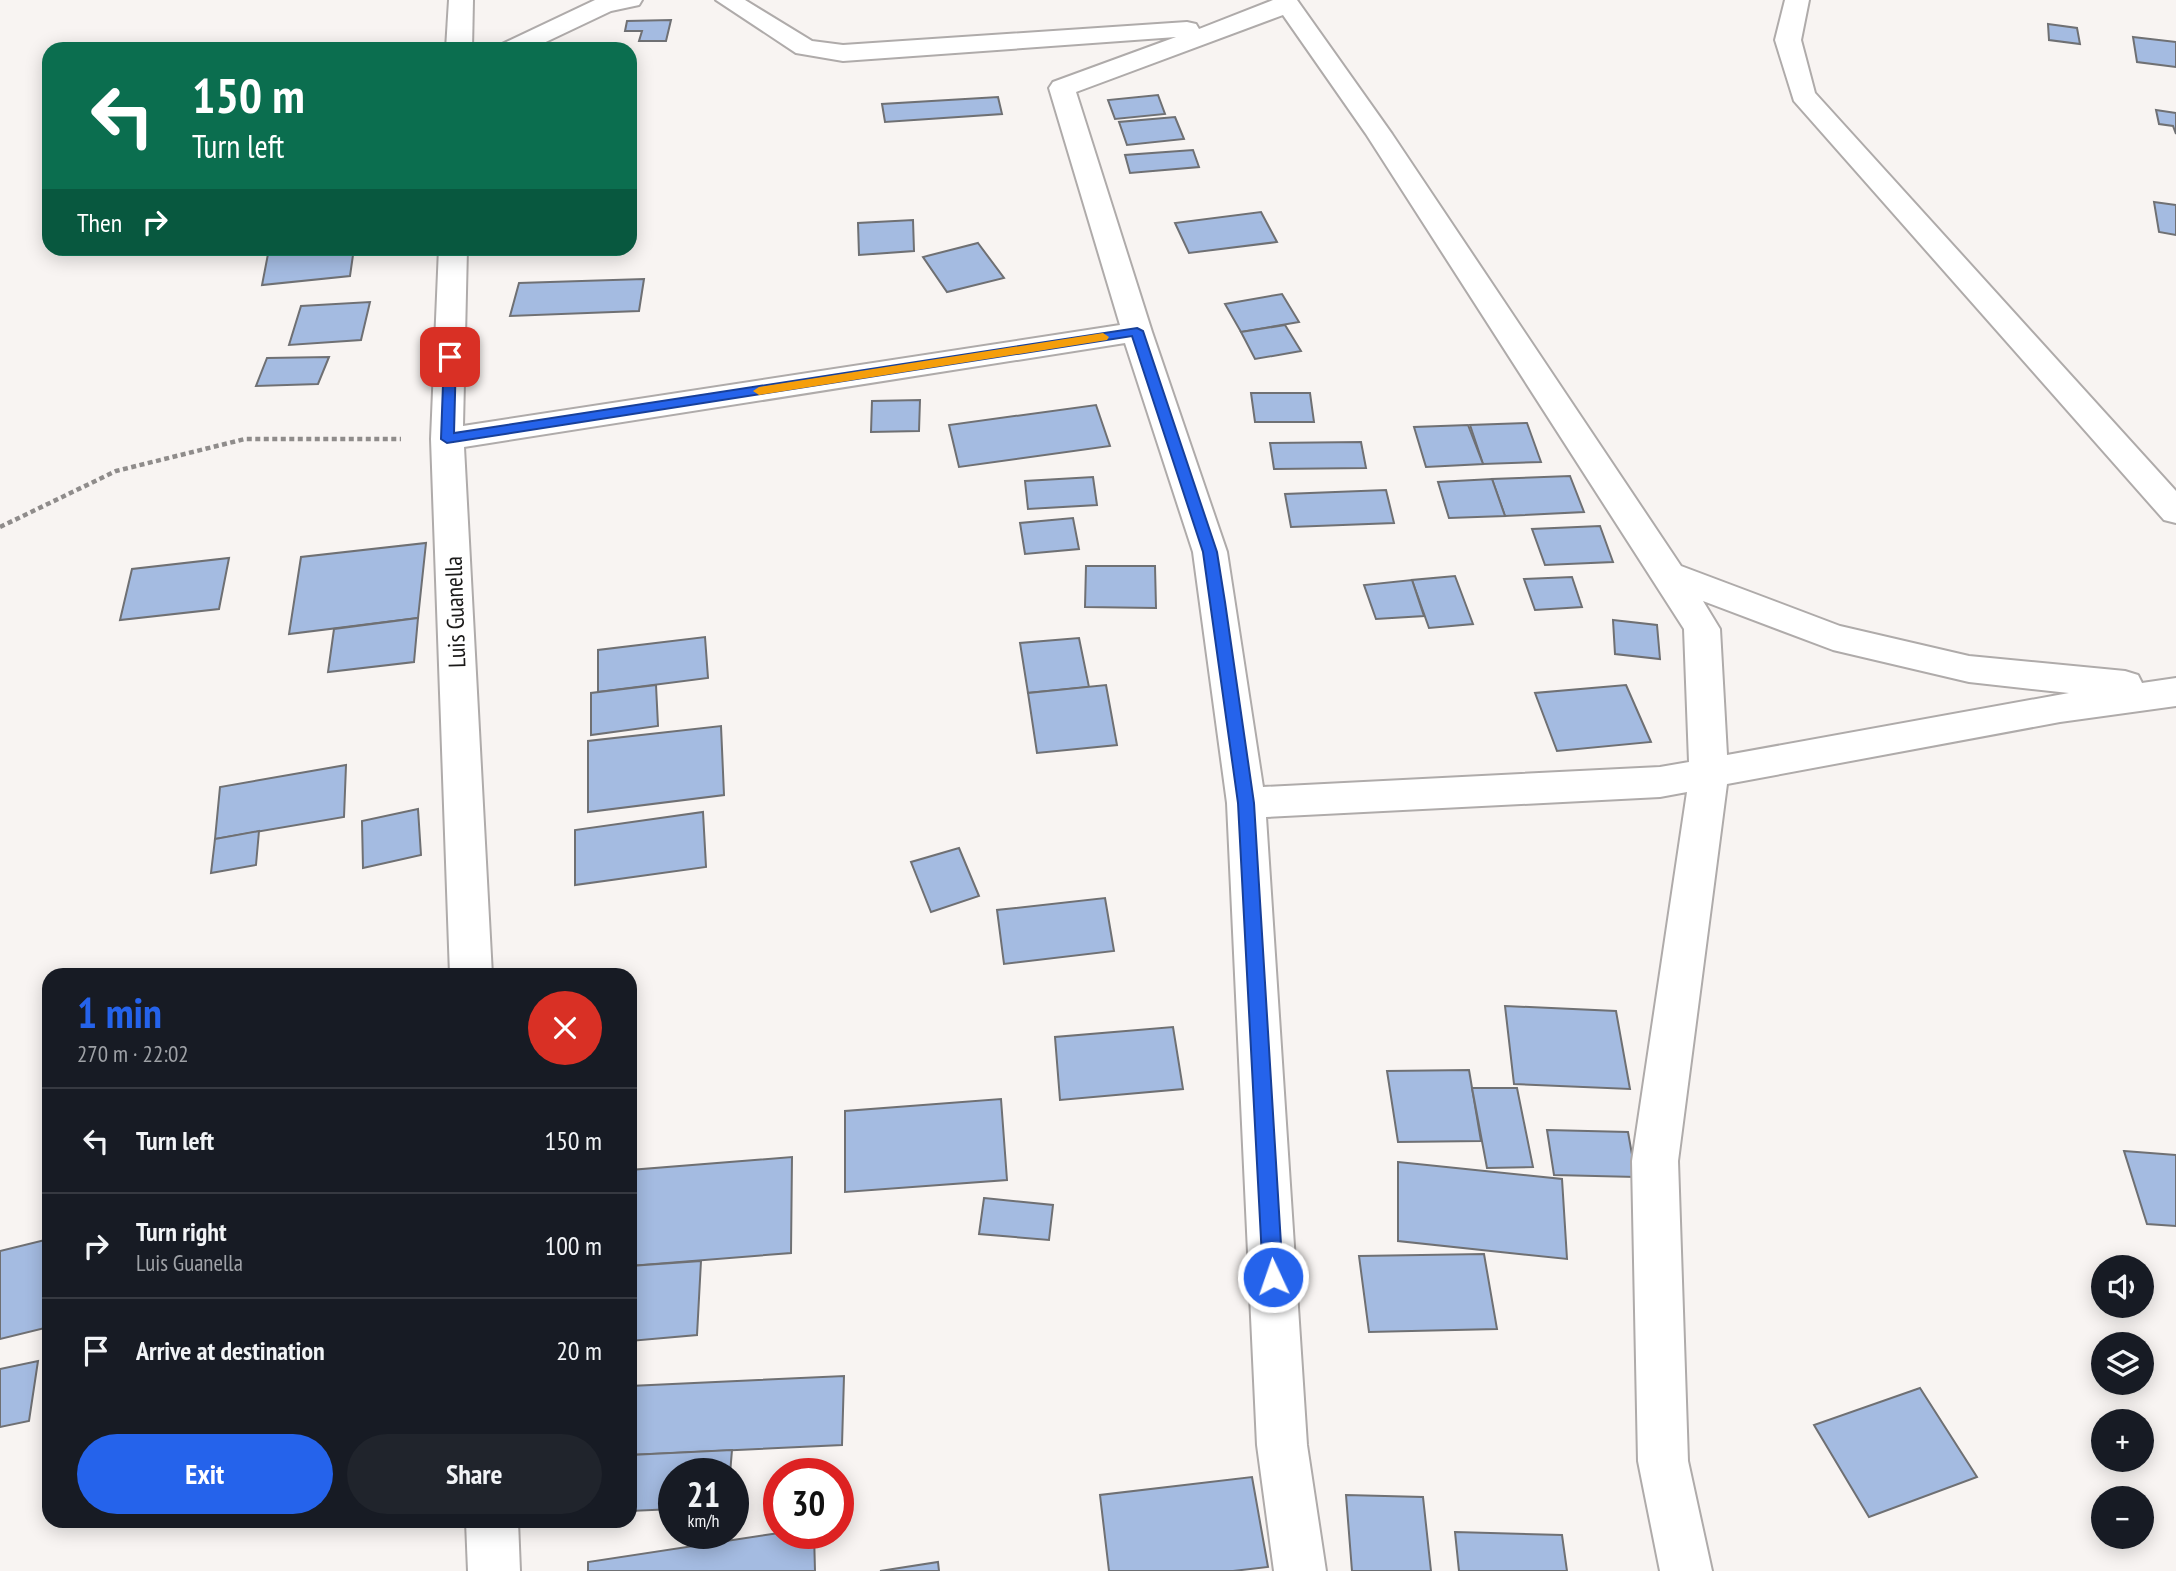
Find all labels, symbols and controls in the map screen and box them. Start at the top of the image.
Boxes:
text: 150 m [192,63,305,127]
icon: left [77,70,168,161]
text: Turn left [192,125,284,167]
icon: right [136,203,174,241]
text: Then [77,206,122,239]
pin [420,327,480,387]
icon: arrive [431,338,469,376]
street label: Luis Guanella [438,556,472,668]
text: 1 min [77,985,162,1040]
button: close [528,991,602,1065]
text: 270 m · 22:02 [77,1039,189,1068]
icon: left [77,1122,115,1160]
text: Turn left [136,1124,214,1157]
text: 150 m [544,1124,602,1157]
text: Turn right [136,1215,227,1248]
icon: right [77,1227,115,1265]
text: 100 m [544,1229,602,1262]
position arrow [1236,1240,1310,1314]
text: Luis Guanella [136,1248,243,1277]
map controls [2091,1255,2154,1549]
button: sound [2091,1255,2154,1318]
icon: arrive [77,1332,115,1370]
button: layers [2091,1332,2154,1395]
text: Arrive at destination [136,1334,325,1367]
text: 20 m [556,1334,602,1367]
button: + [2091,1409,2154,1472]
button: Exit [77,1434,333,1514]
button: Share [347,1434,602,1514]
speed limit sign: 30 [763,1458,854,1549]
text: 21 [687,1471,720,1517]
button: − [2091,1486,2154,1549]
text: km/h [688,1509,719,1532]

